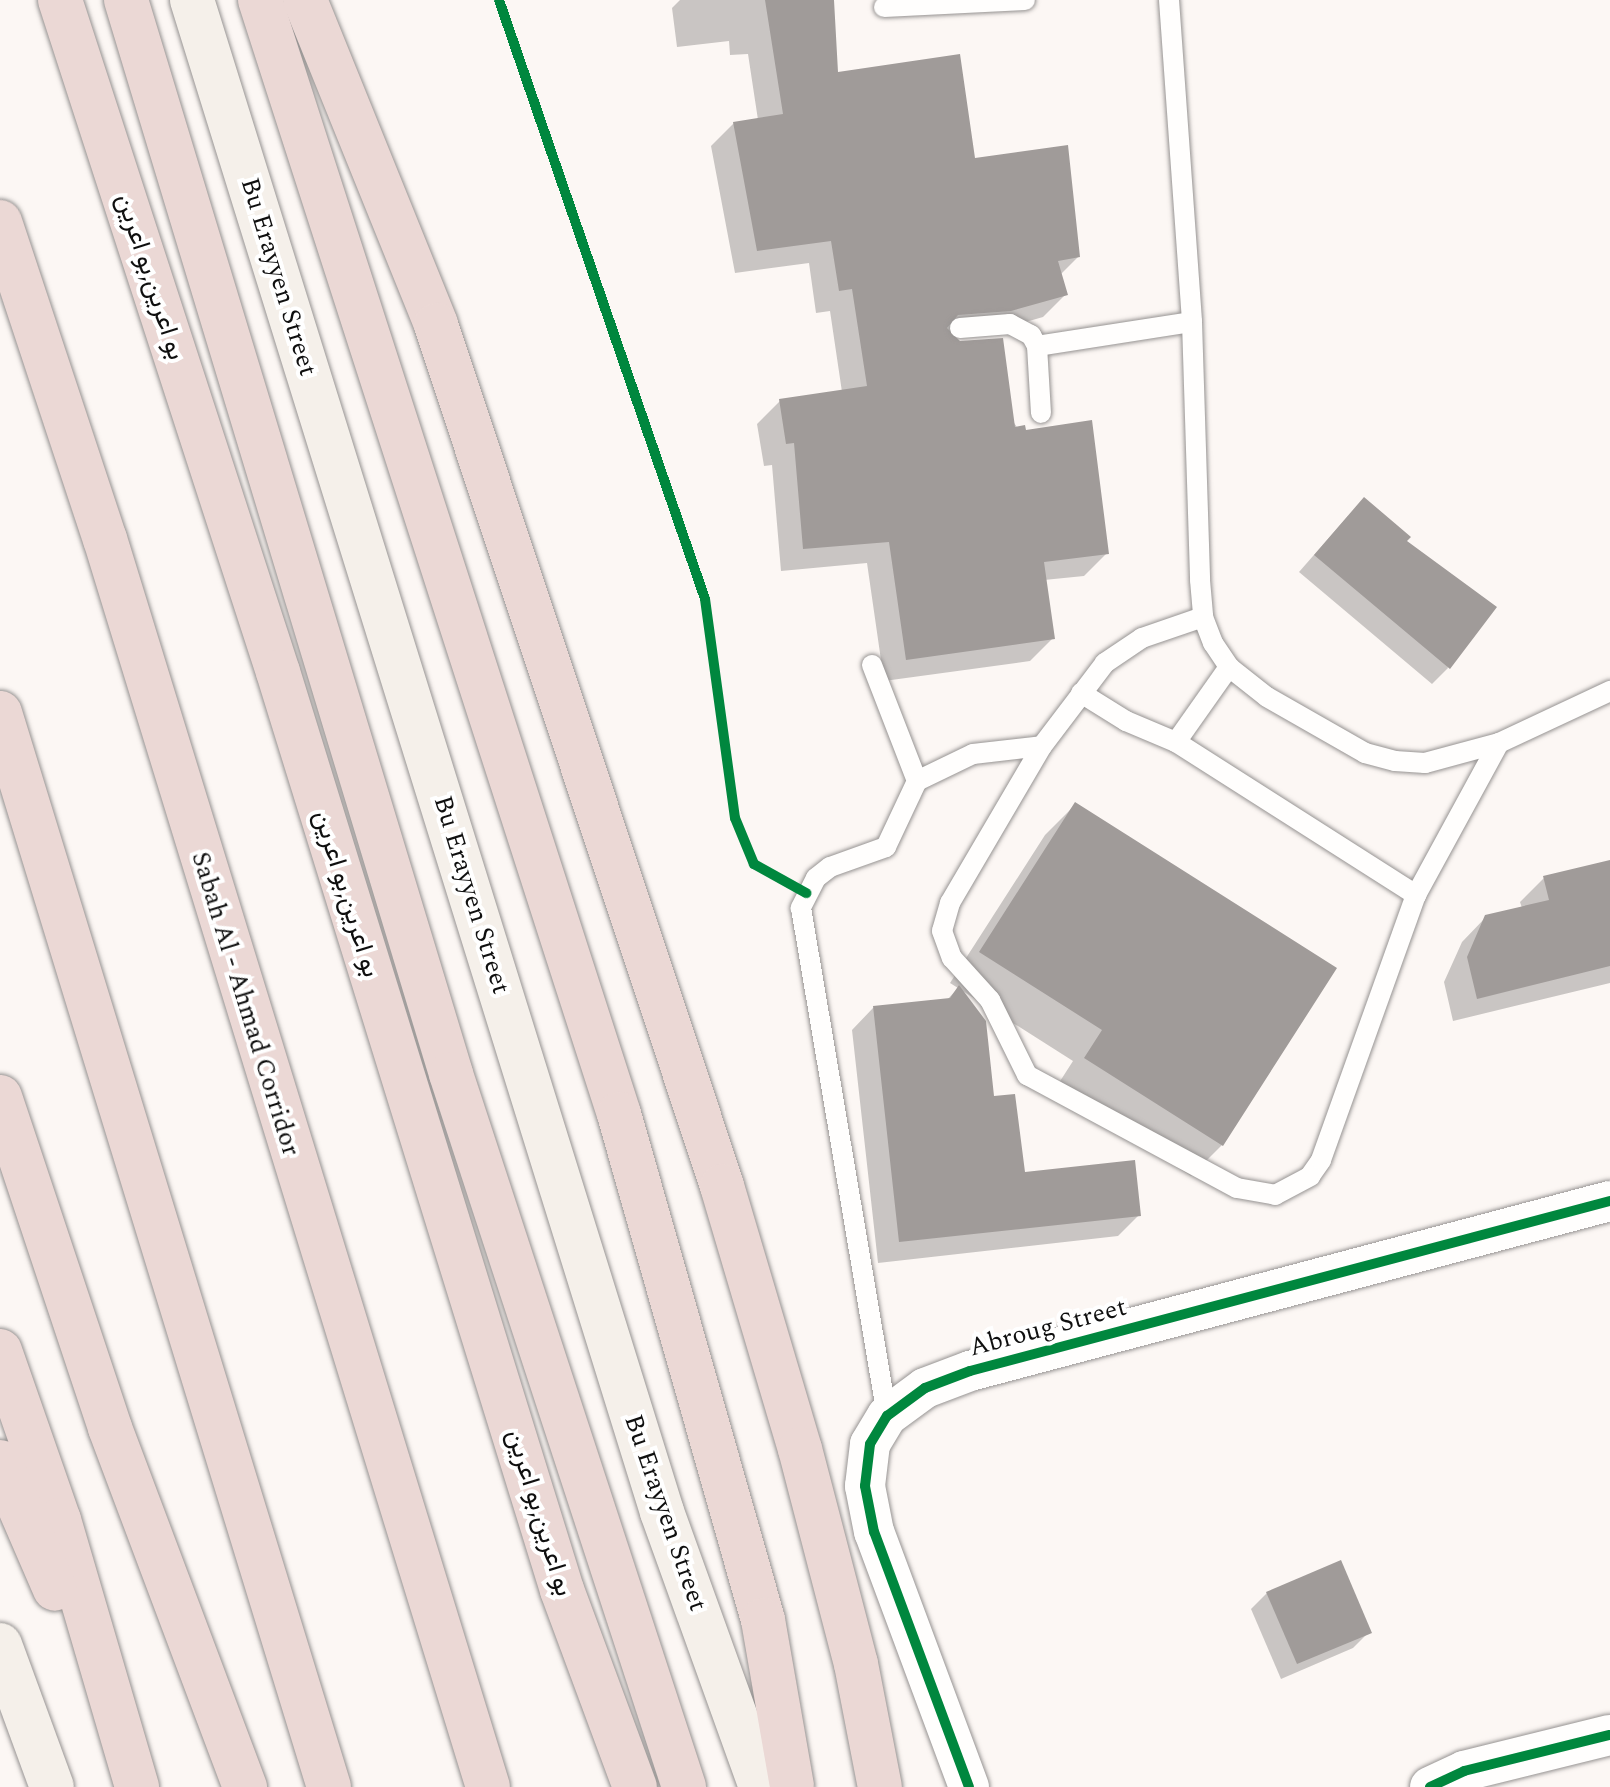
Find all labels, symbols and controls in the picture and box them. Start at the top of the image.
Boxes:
street label: Bu Erayyen Street [233,174,323,380]
street label: بو اعرين,بو اعرين [108,190,192,364]
street label: Bu Erayyen Street [426,792,516,998]
street label: بو اعرين,بو اعرين [306,807,386,981]
street label: Sabah Al - Ahmad Corridor [184,848,306,1160]
street label: Abroug Street [966,1292,1130,1364]
street label: Bu Erayyen Street [617,1411,713,1615]
street label: بو اعرين,بو اعرين [499,1426,579,1600]

